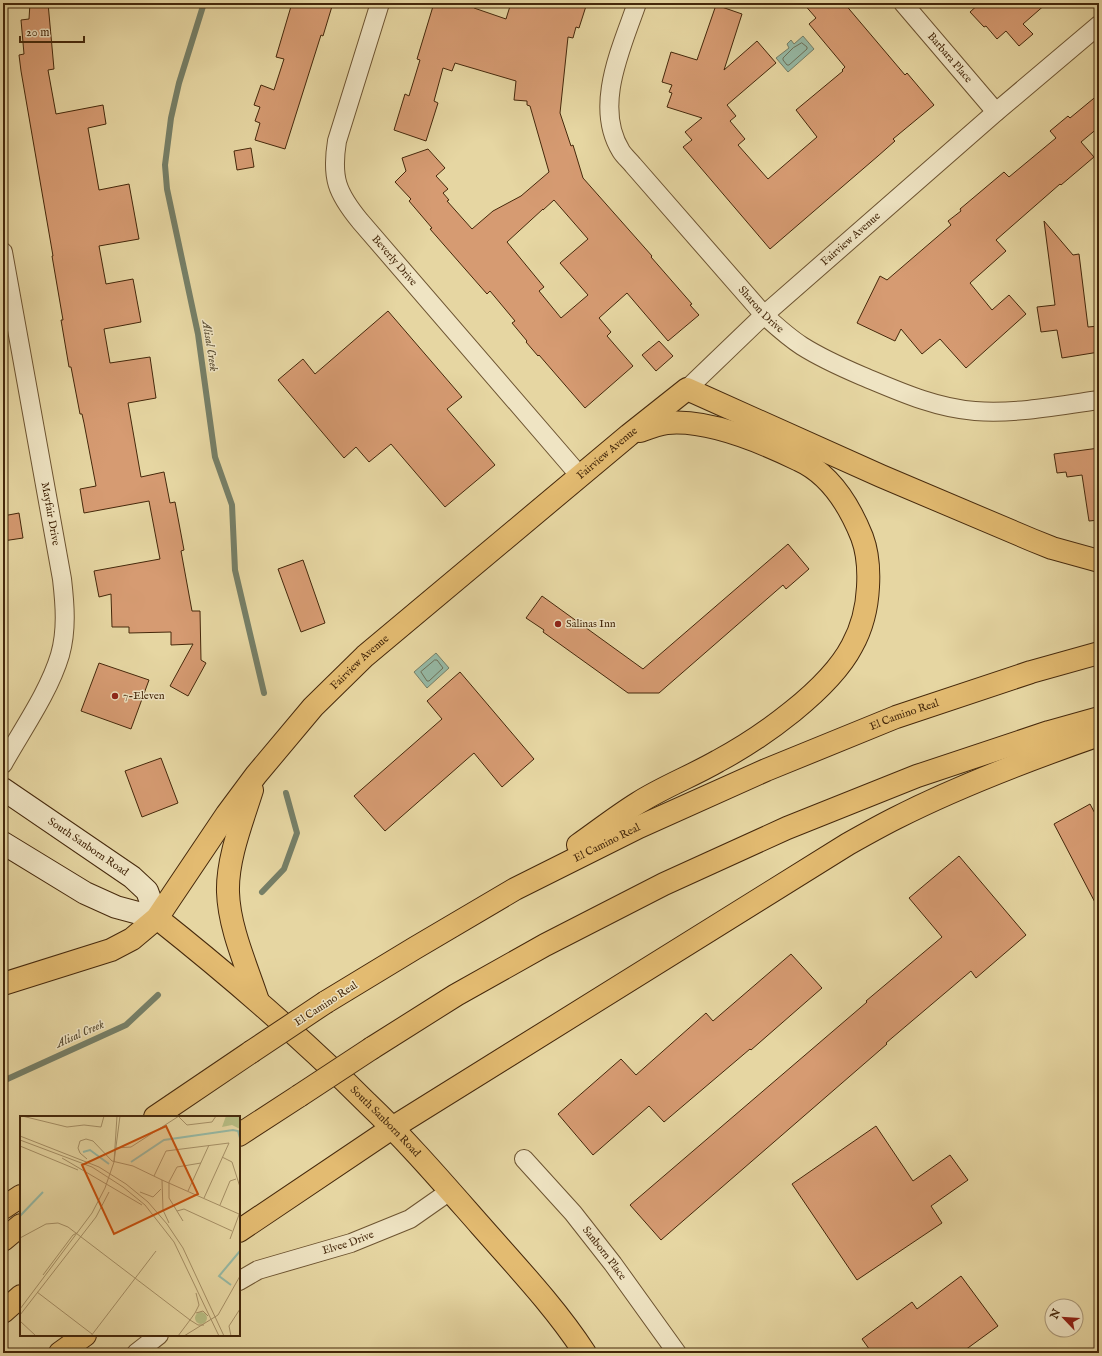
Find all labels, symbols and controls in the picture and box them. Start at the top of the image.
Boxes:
scale bar [20,18,84,44]
text: 20 m [26,25,49,40]
street label: Barbara Place [924,30,975,86]
street label: Fairview Avenue [818,209,883,269]
street label: Beverly Drive [369,232,420,289]
street label: Sharon Drive [735,283,787,336]
water label: Alisal Creek [198,318,221,373]
street label: Fairview Avenue [574,424,640,483]
street label: Mayfair Drive [38,481,63,547]
place label: Salinas Inn [566,617,616,631]
marker: Salinas Inn [553,619,563,629]
street label: Fairview Avenue [328,632,392,693]
place label: 7-Eleven [123,689,165,703]
marker: 7-Eleven [110,691,120,701]
street label: El Camino Real [868,696,941,734]
street label: South Sanborn Road [45,815,131,880]
street label: El Camino Real [571,821,643,866]
street label: El Camino Real [292,978,360,1030]
water label: Alisal Creek [52,1017,107,1052]
street label: South Sanborn Road [347,1083,423,1160]
inset map [20,1116,240,1336]
street label: Sanborn Place [579,1224,629,1283]
street label: Elvee Drive [321,1227,376,1258]
north arrow [1044,1298,1084,1338]
text: N [1047,1306,1064,1322]

